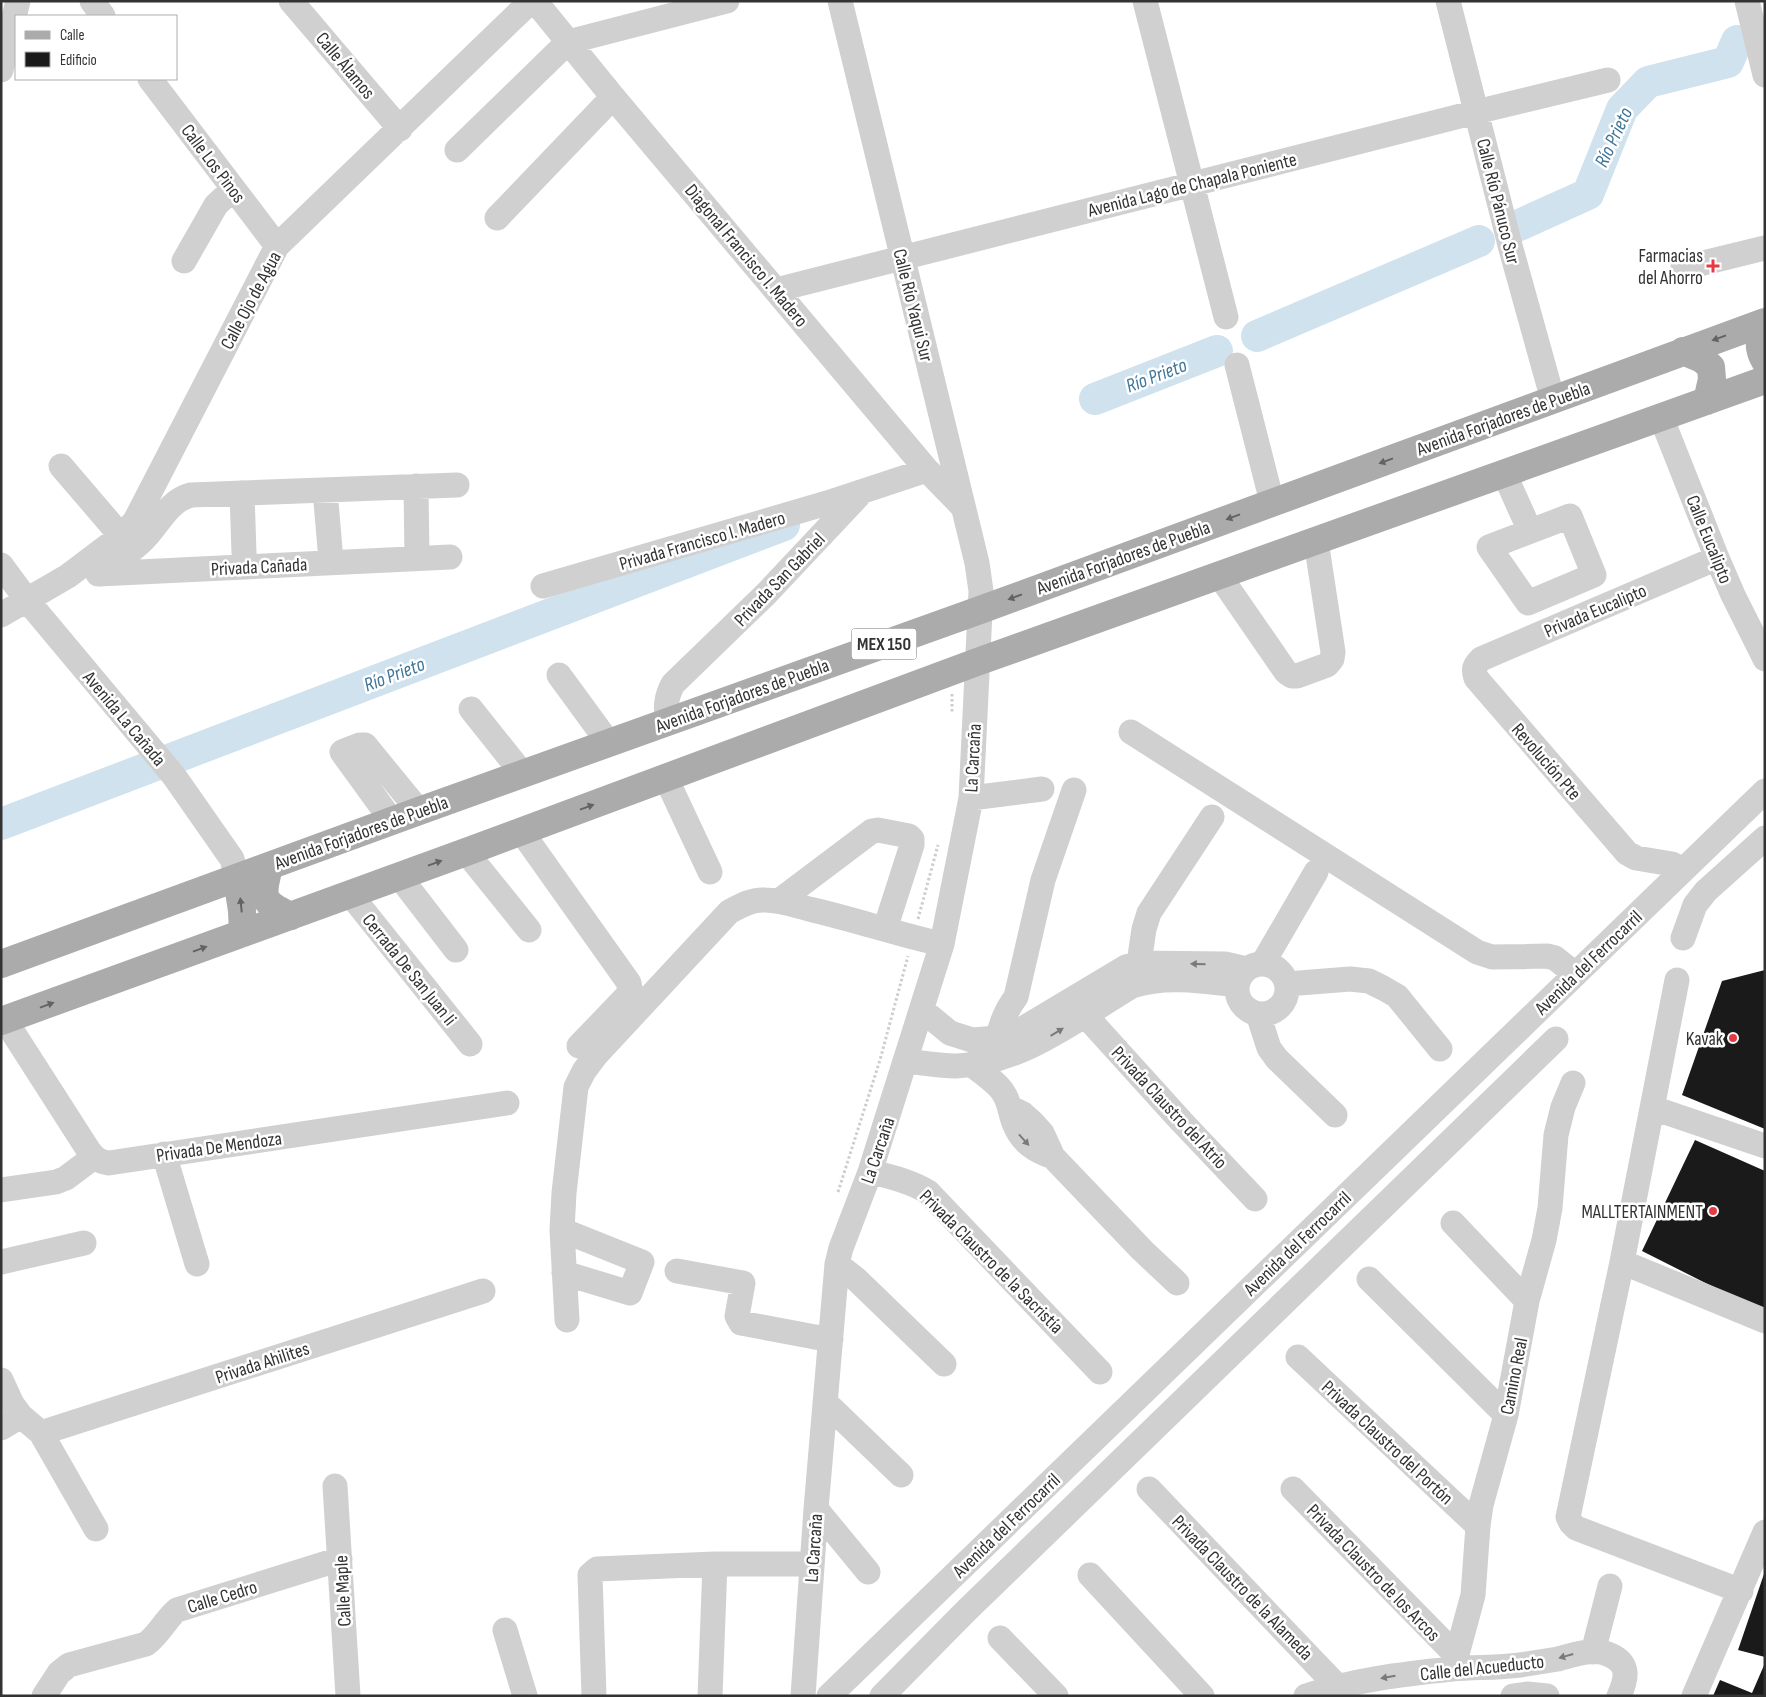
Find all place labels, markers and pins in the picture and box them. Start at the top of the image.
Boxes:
place label: Farmacias del Ahorro [1638,245,1703,290]
marker: Farmacias del Ahorro [1707,260,1719,272]
place label: Kavak [1686,1028,1724,1051]
marker: Kavak [1727,1032,1739,1044]
place label: MALLTERTAINMENT [1582,1201,1703,1224]
marker: MALLTERTAINMENT [1707,1205,1719,1217]

